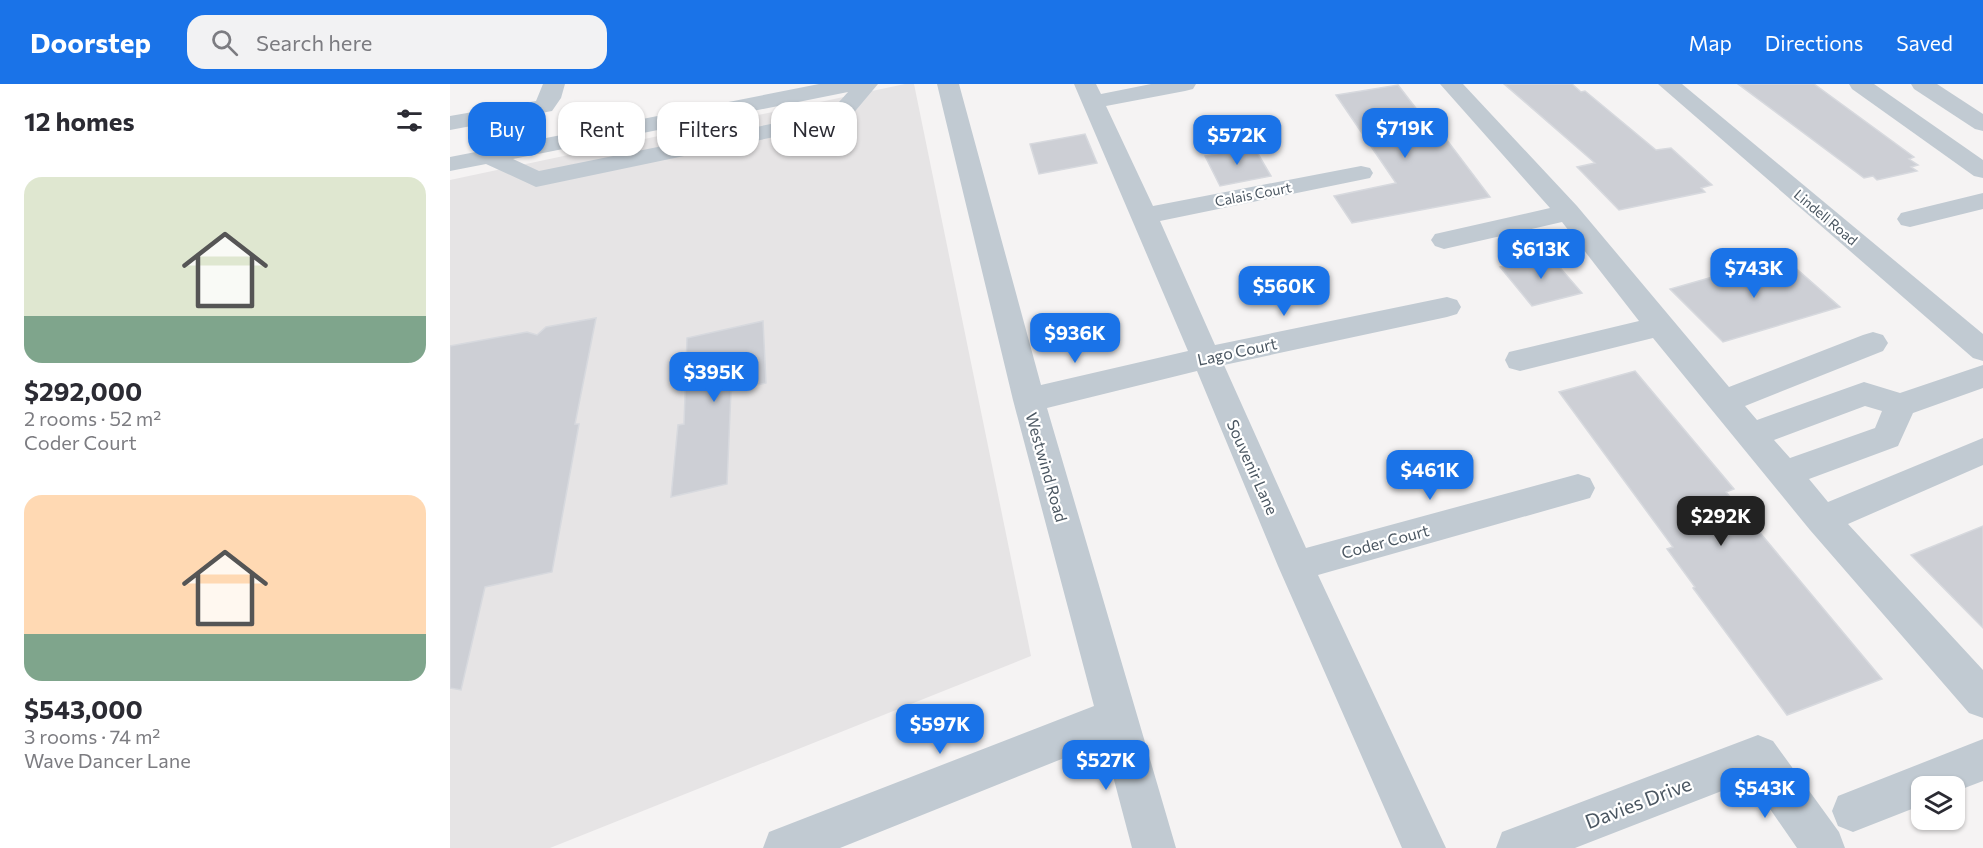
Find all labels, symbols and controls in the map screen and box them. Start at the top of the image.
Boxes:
search box [187,15,607,69]
text: Doorstep [30,25,151,59]
icon: search [208,26,241,59]
text: Search here [256,29,372,56]
text: Map [1689,30,1732,55]
text: Directions [1765,30,1863,55]
text: Saved [1896,30,1953,55]
chip: Buy [468,102,546,156]
chip: Rent [558,102,645,156]
chip: Filters [657,102,759,156]
chip: New [771,102,857,156]
icon: filters [393,104,426,137]
text: 12 homes [24,105,135,136]
pin: $719K [1363,108,1447,159]
pin: $572K [1195,115,1279,166]
text: $719K [1376,115,1434,139]
text: $572K [1207,122,1267,146]
street label: Calais Court [1213,178,1293,210]
street label: Lindell Road [1791,186,1861,248]
icon: home [171,216,279,324]
pin: $613K [1499,229,1583,280]
text: $613K [1512,236,1570,260]
pin: $743K [1712,248,1796,299]
text: $743K [1724,255,1784,279]
pin: $560K [1242,266,1326,317]
text: $560K [1253,273,1315,297]
pin: $936K [1033,313,1117,364]
text: $936K [1044,320,1106,344]
street label: Lago Court [1195,333,1279,369]
pin: $395K [672,352,756,403]
text: $395K [683,359,745,383]
text: $292,000 [24,375,142,406]
text: 2 rooms · 52 m² [24,406,161,430]
street label: Westwind Road [1022,410,1072,524]
street label: Souvenir Lane [1224,416,1282,518]
text: Coder Court [24,430,137,454]
pin: $461K [1388,450,1472,501]
text: $461K [1400,457,1460,481]
pin: $292K [1679,496,1763,547]
text: $292K [1691,503,1751,527]
street label: Coder Court [1339,520,1431,562]
icon: home [171,534,279,642]
text: $543,000 [24,693,143,724]
pin: $597K [898,704,982,755]
text: $597K [910,711,970,735]
text: 3 rooms · 74 m² [24,724,160,748]
pin: $527K [1064,740,1148,791]
text: $527K [1076,747,1136,771]
text: Wave Dancer Lane [24,748,191,772]
pin: $543K [1723,768,1807,819]
street label: Davies Drive [1581,771,1695,833]
text: $543K [1734,775,1796,799]
map controls [1911,776,1965,830]
button: layers [1911,776,1965,830]

